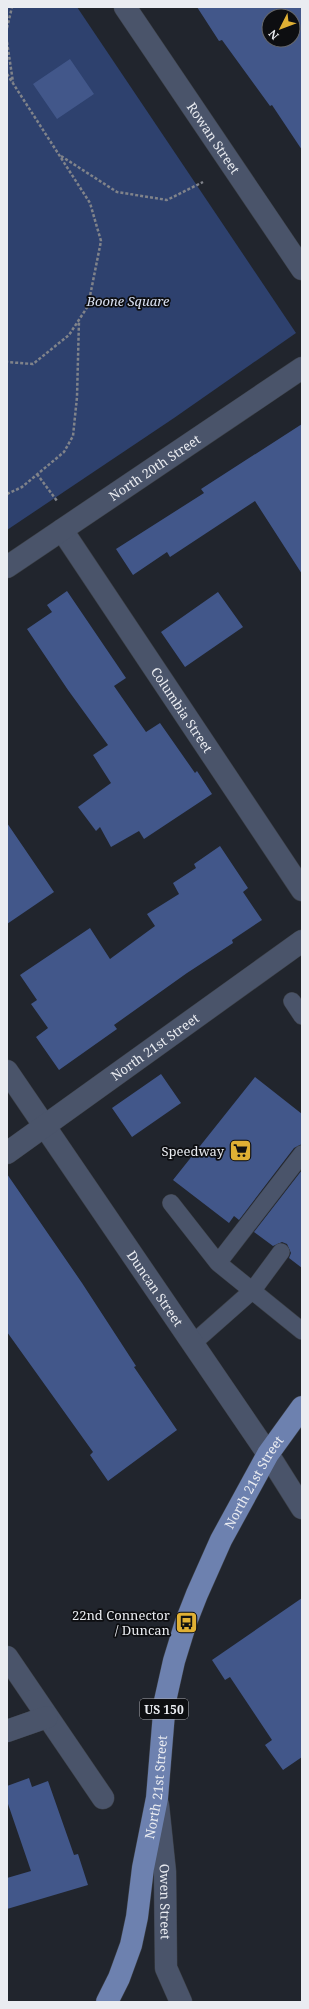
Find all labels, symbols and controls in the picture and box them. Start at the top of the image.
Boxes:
north arrow [261,8,301,48]
text: N [265,27,282,43]
street label: Rowan Street [183,99,244,178]
park label: Boone Square [86,292,170,310]
street label: North 20th Street [105,430,204,505]
street label: Columbia Street [147,663,217,756]
street label: North 21st Street [107,1009,203,1085]
supermarket icon: Speedway [227,1138,253,1164]
place label: Speedway [161,1142,225,1160]
street label: Duncan Street [123,1247,188,1330]
street label: North 21st Street [220,1432,288,1532]
place label: 22nd Connector / Duncan [72,1606,171,1639]
bus stop icon: 22nd Connector / Duncan [173,1609,199,1635]
road number: US 150 [140,1699,188,1719]
street label: North 21st Street [140,1734,171,1841]
street label: Owen Street [155,1863,175,1940]

